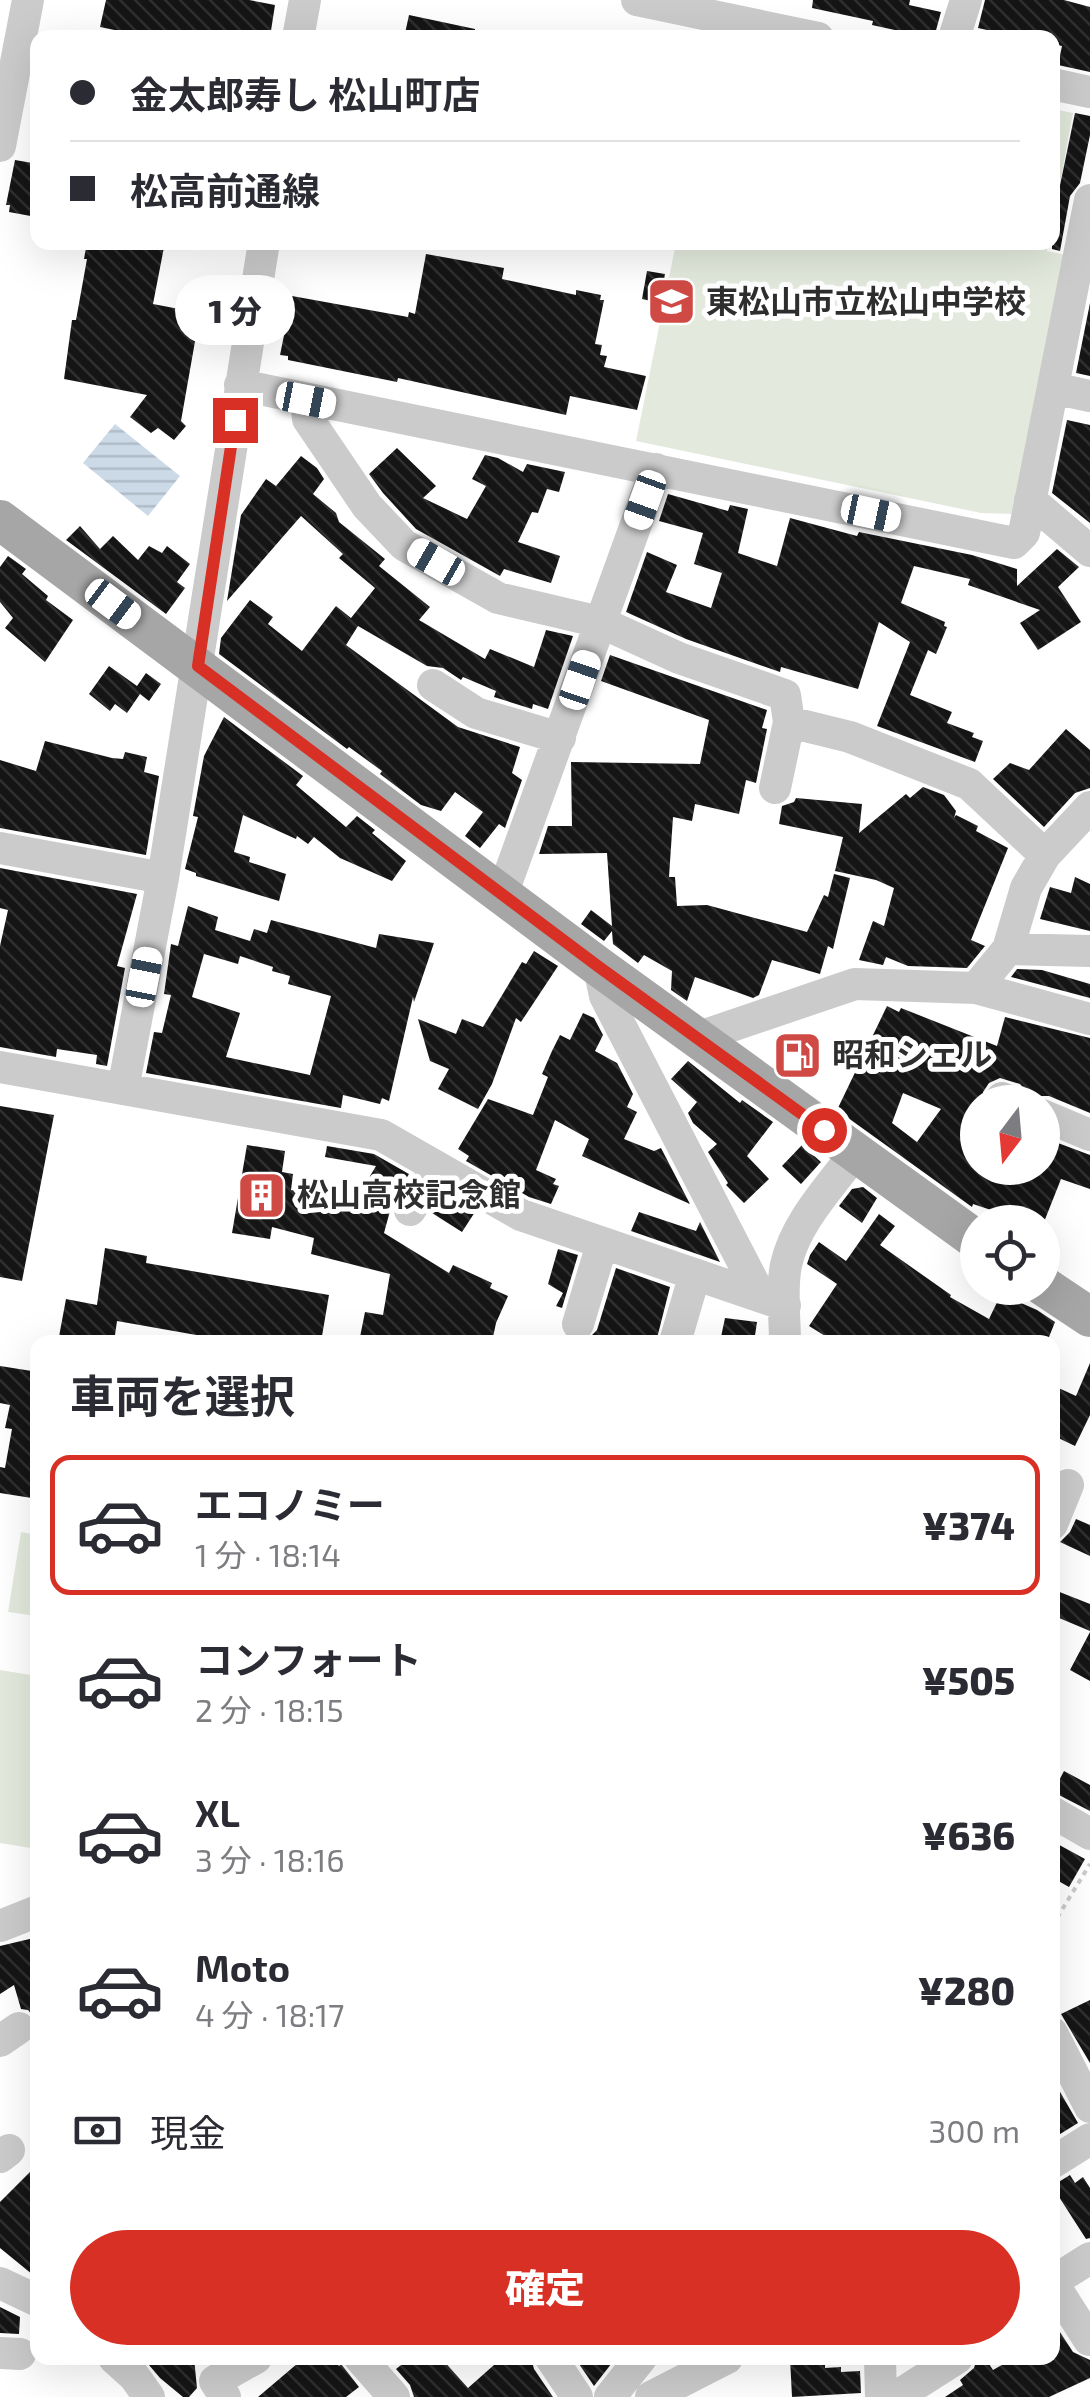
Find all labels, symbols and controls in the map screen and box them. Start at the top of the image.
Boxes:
text: 金太郎寿し 松山町店 [130,71,480,117]
text: 松高前通線 [130,167,320,213]
callout: 1 分 [175,275,295,345]
school or university icon: 東松山市立松山中学校 [645,276,697,328]
place label: 東松山市立松山中学校 [706,281,1026,319]
text: 1 分 [208,291,262,329]
car [274,380,338,420]
route end [213,398,258,443]
car [621,467,669,533]
car [839,492,903,534]
car [403,534,469,590]
car [80,574,146,634]
car [556,647,604,713]
car [124,945,164,1009]
fuel station icon: 昭和シェル [771,1029,823,1081]
place label: 昭和シェル [832,1034,992,1072]
north arrow [960,1085,1060,1185]
map controls [960,1085,1060,1305]
route start [802,1108,847,1153]
building icon: 松山高校記念館 [236,1169,288,1221]
place label: 松山高校記念館 [297,1174,521,1212]
button: locate [960,1205,1060,1305]
text: 車両を選択 [70,1368,295,1422]
icon: car [75,1480,165,1570]
text: エコノミー [195,1481,385,1527]
text: ¥374 [922,1502,1015,1548]
text: 1 分 · 18:14 [195,1535,341,1573]
icon: car [75,1635,165,1725]
text: コンフォート [195,1636,422,1682]
text: ¥505 [922,1657,1015,1703]
text: 2 分 · 18:15 [195,1690,344,1728]
text: XL [195,1789,240,1835]
icon: car [75,1790,165,1880]
text: ¥636 [921,1812,1015,1858]
text: 3 分 · 18:16 [195,1840,345,1878]
text: Moto [195,1944,290,1990]
icon: car [75,1945,165,2035]
text: ¥280 [918,1967,1015,2013]
text: 4 分 · 18:17 [195,1995,344,2033]
icon: cash [70,2103,125,2158]
text: 現金 [150,2109,226,2155]
text: 300 m [928,2111,1020,2149]
button: 確定 [70,2230,1020,2345]

